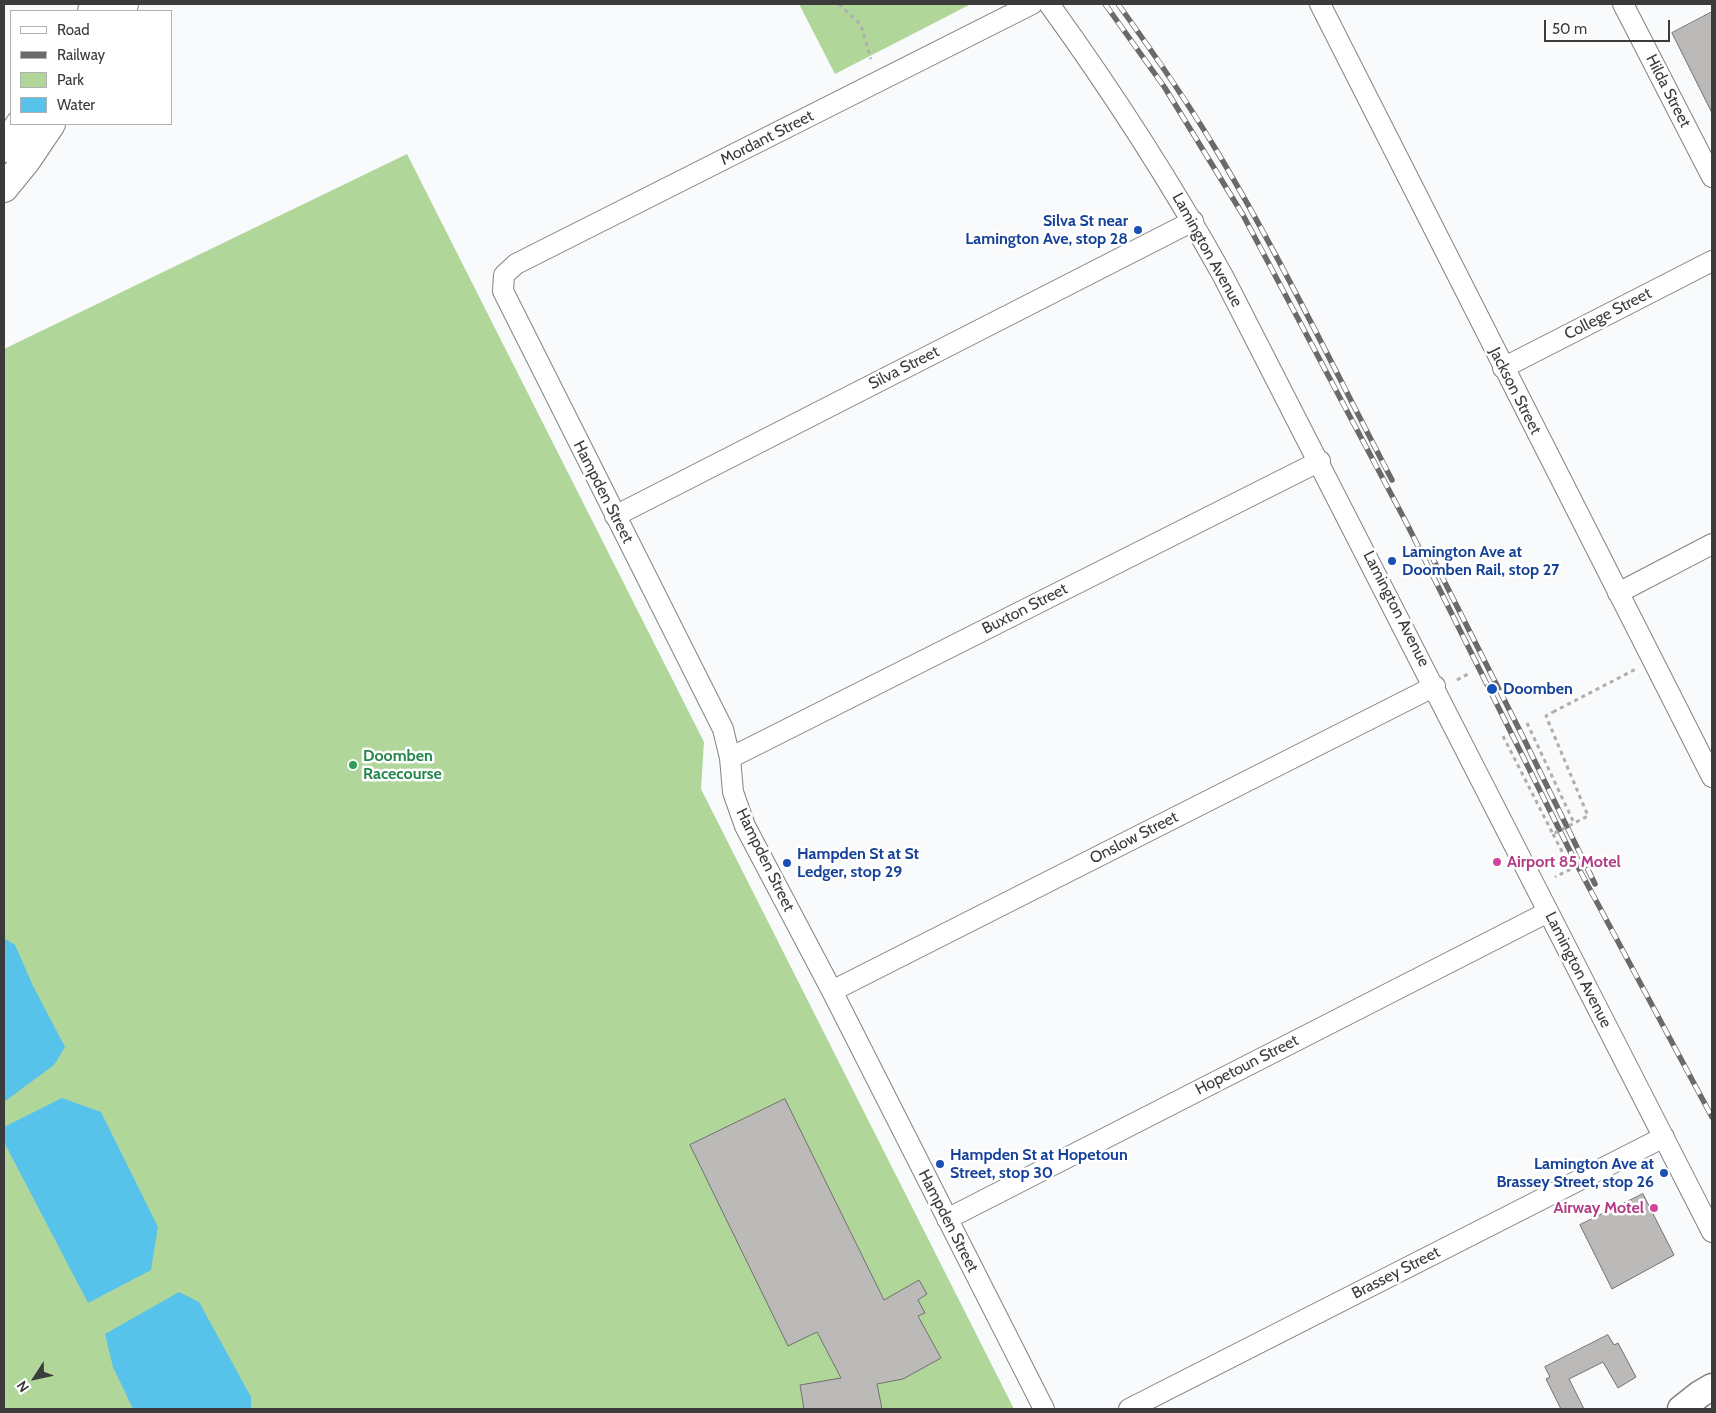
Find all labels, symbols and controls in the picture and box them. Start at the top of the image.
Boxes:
legend [10,10,172,125]
scale bar [1546,10,1672,42]
text: 50 m [1552,20,1587,38]
text: Road [57,21,90,39]
text: Railway [57,46,105,64]
street label: Hilda Street [1641,51,1695,131]
text: Park [57,71,84,89]
text: Water [57,96,95,114]
street label: Mordant Street [717,106,817,170]
street label: Lamington Avenue [1168,190,1246,310]
place label: Silva St near Lamington Ave, stop 28 [965,211,1128,249]
marker: Silva St near Lamington Ave, stop 28 [1132,224,1144,236]
street label: College Street [1561,284,1655,344]
street label: Silva Street [866,342,942,394]
street label: Jackson Street [1485,344,1545,438]
street label: Hampden Street [569,438,637,546]
place label: Lamington Ave at Doomben Rail, stop 27 [1402,542,1559,580]
street label: Lamington Avenue [1359,548,1433,670]
marker: Lamington Ave at Doomben Rail, stop 27 [1386,555,1398,567]
street label: Buxton Street [979,579,1071,639]
place label: Doomben [1503,679,1573,699]
marker: Doomben [1485,682,1499,696]
place label: Doomben Racecourse [363,746,442,784]
marker: Doomben Racecourse [347,759,359,771]
street label: Hampden Street [732,805,798,915]
street label: Onslow Street [1087,808,1181,868]
place label: Hampden St at St Ledger, stop 29 [797,844,919,882]
place label: Airport 85 Motel [1507,852,1621,872]
marker: Airport 85 Motel [1491,856,1503,868]
marker: Hampden St at St Ledger, stop 29 [781,857,793,869]
street label: Lamington Avenue [1541,909,1615,1031]
street label: Hopetoun Street [1192,1031,1302,1099]
place label: Hampden St at Hopetoun Street, stop 30 [950,1145,1128,1183]
place label: Lamington Ave at Brassey Street, stop 26 [1496,1154,1654,1192]
marker: Hampden St at Hopetoun Street, stop 30 [934,1158,946,1170]
street label: Hampden Street [914,1167,982,1275]
marker: Lamington Ave at Brassey Street, stop 26 [1658,1167,1670,1179]
place label: Airway Motel [1553,1198,1644,1218]
marker: Airway Motel [1648,1202,1660,1214]
street label: Brassey Street [1349,1243,1443,1303]
north arrow [10,1353,60,1403]
text: N [12,1377,33,1396]

